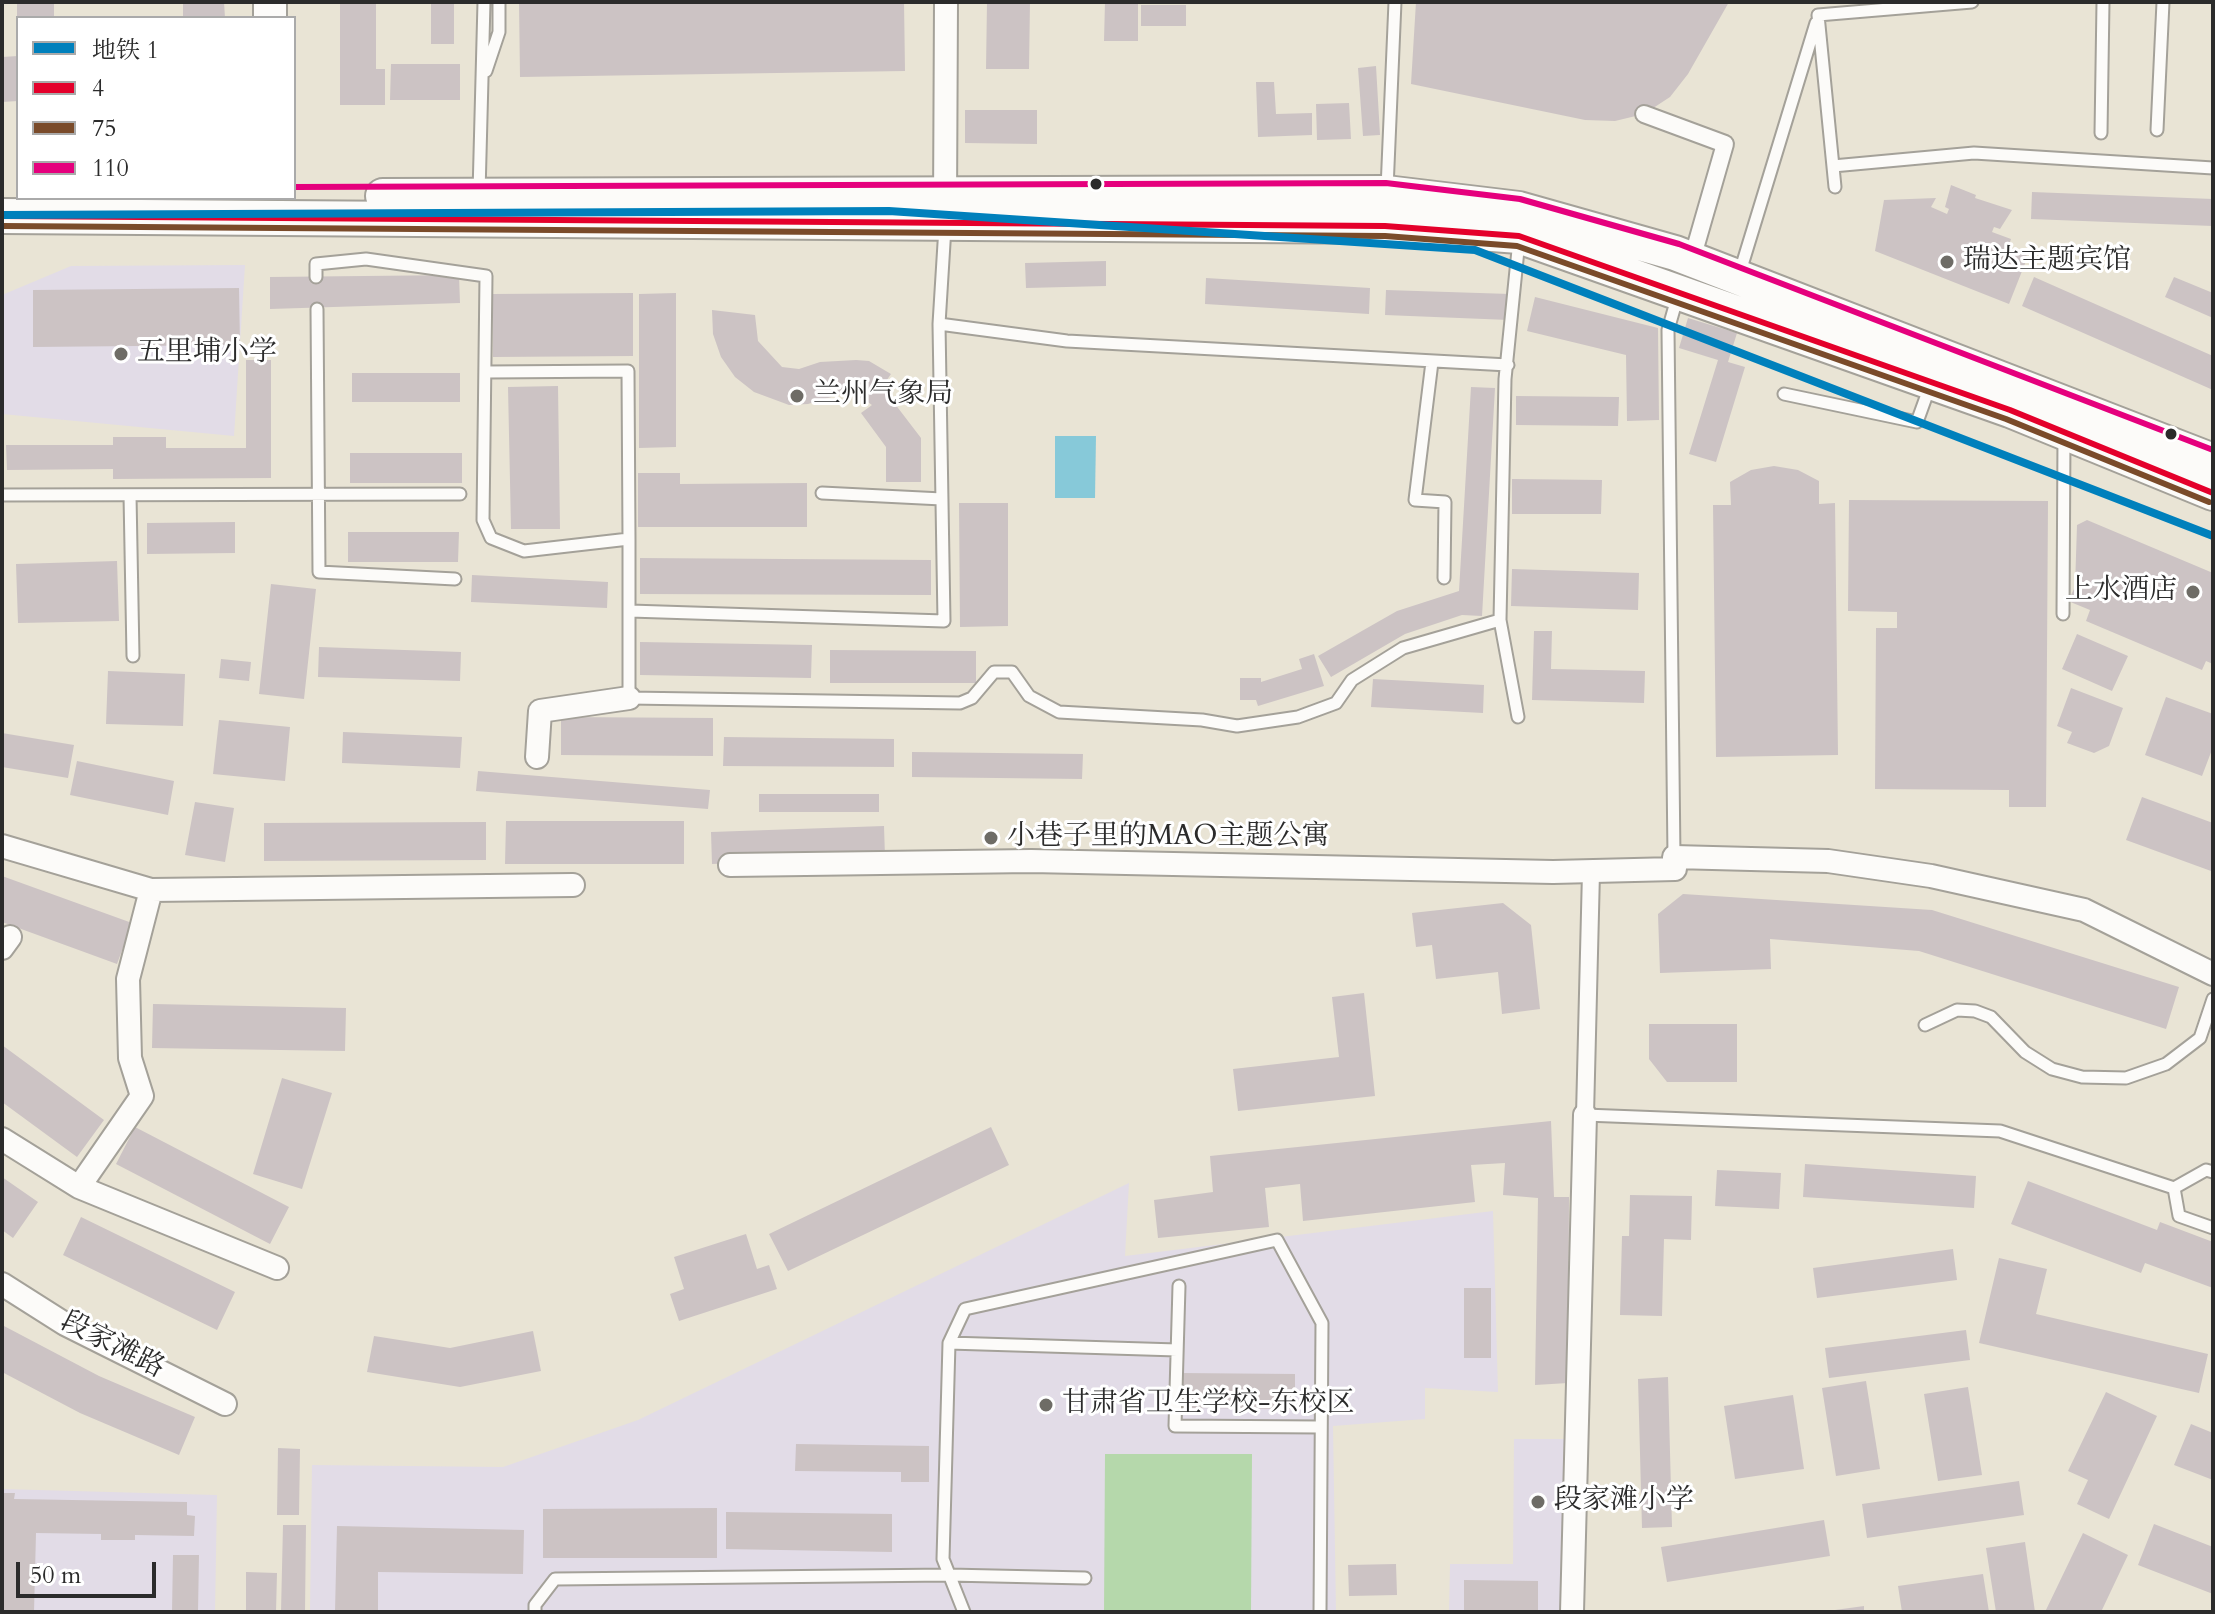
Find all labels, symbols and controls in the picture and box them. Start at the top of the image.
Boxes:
legend [16,16,296,200]
text: 地铁 1 [92,34,159,67]
text: 4 [92,72,104,105]
text: 75 [92,112,117,145]
text: 110 [92,152,129,185]
unlabelled marker [1088,176,1104,192]
place label: 瑞达主题宾馆 [1963,245,2131,279]
marker: 瑞达主题宾馆 [1938,253,1956,271]
place label: 五里埔小学 [137,337,277,371]
marker: 五里埔小学 [112,345,130,363]
place label: 兰州气象局 [813,379,953,413]
marker: 兰州气象局 [788,387,806,405]
unlabelled marker [2163,426,2179,442]
place label: 上水酒店 [2065,575,2177,609]
marker: 上水酒店 [2184,583,2202,601]
place label: 小巷子里的MAO主题公寓 [1007,821,1329,855]
marker: 小巷子里的MAO主题公寓 [982,829,1000,847]
street label: 段家滩路 [54,1306,170,1386]
place label: 甘肃省卫生学校-东校区 [1062,1388,1354,1422]
marker: 甘肃省卫生学校-东校区 [1037,1396,1055,1414]
place label: 段家滩小学 [1554,1485,1694,1519]
marker: 段家滩小学 [1529,1493,1547,1511]
scale bar [20,1546,160,1596]
text: 50 m [30,1559,81,1592]

